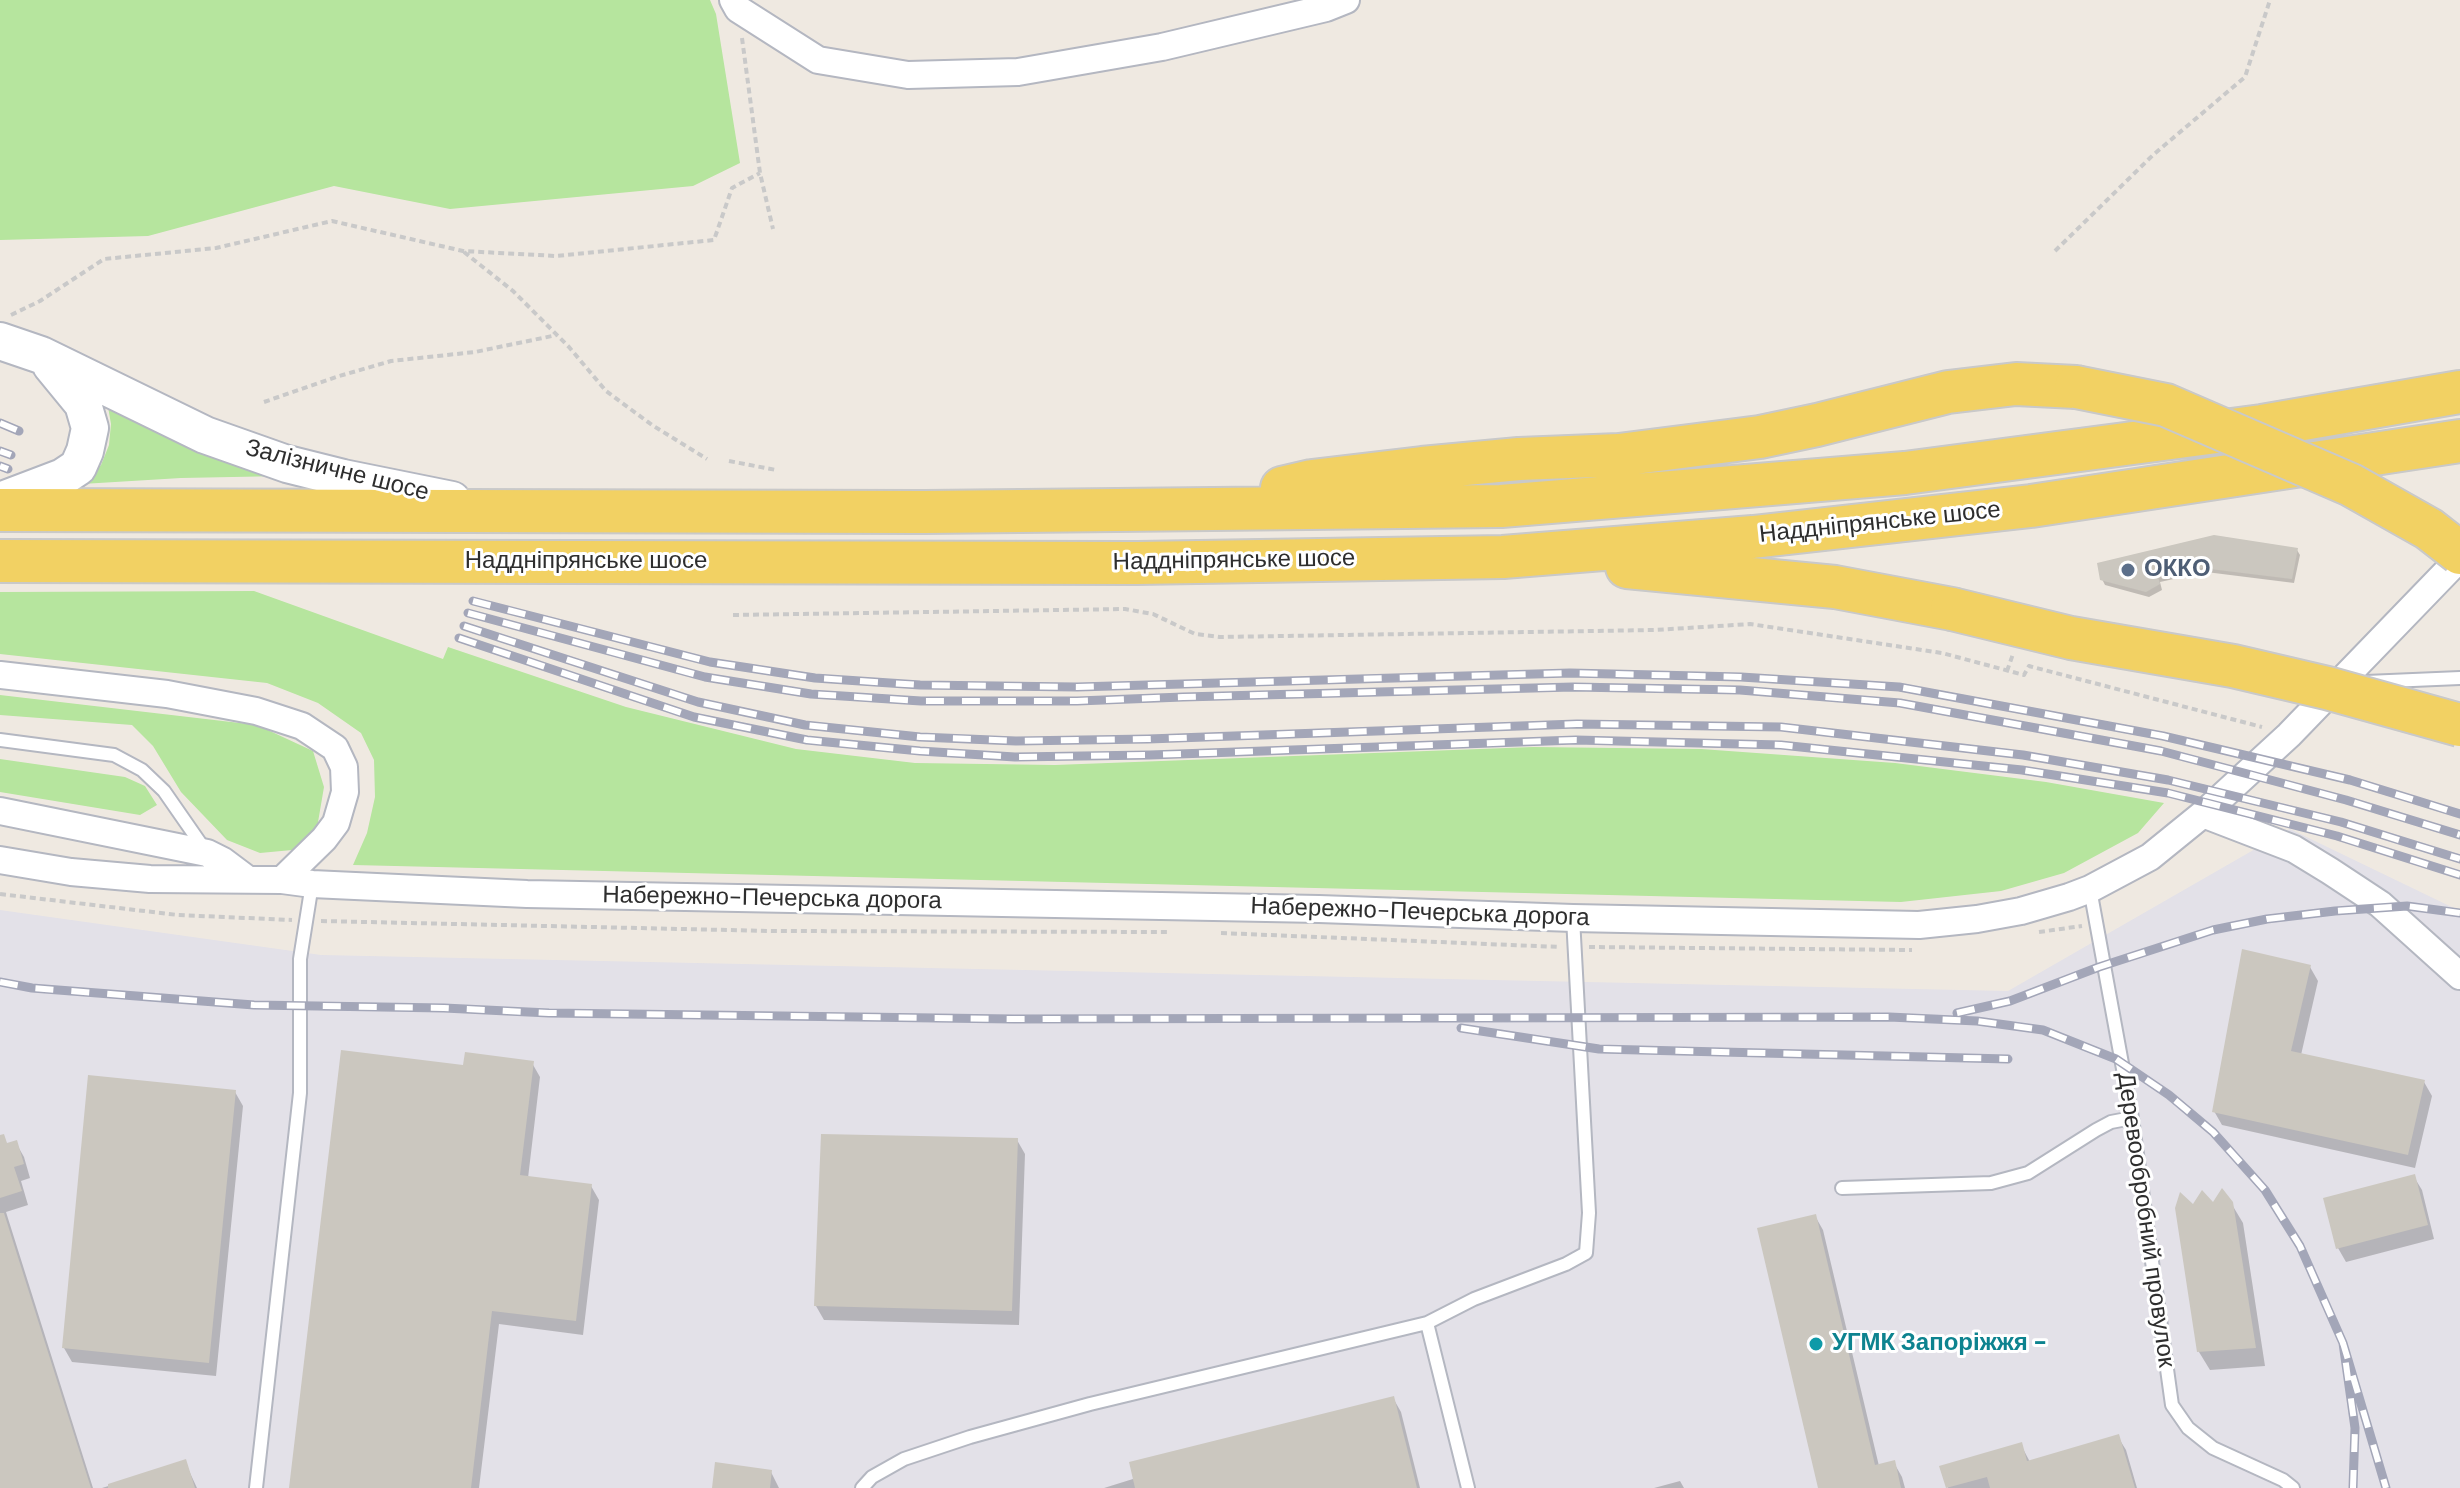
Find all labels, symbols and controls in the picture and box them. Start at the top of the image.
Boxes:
street label: Залізничне шосе [242,434,432,508]
street label: Наддніпрянське шосе [1758,496,2002,550]
street label: Наддніпрянське шосе [1112,544,1356,578]
street label: Наддніпрянське шосе [465,548,707,576]
place label: ОККО [2144,556,2211,584]
marker: ОККО [2119,561,2137,579]
street label: Набережно-Печерська дорога [602,882,942,916]
street label: Набережно-Печерська дорога [1250,893,1590,933]
street label: Деревообробний провулок [2110,1071,2180,1369]
place label: УГМК Запоріжжя - [1832,1330,2047,1358]
marker: УГМК Запоріжжя - [1807,1335,1825,1353]

